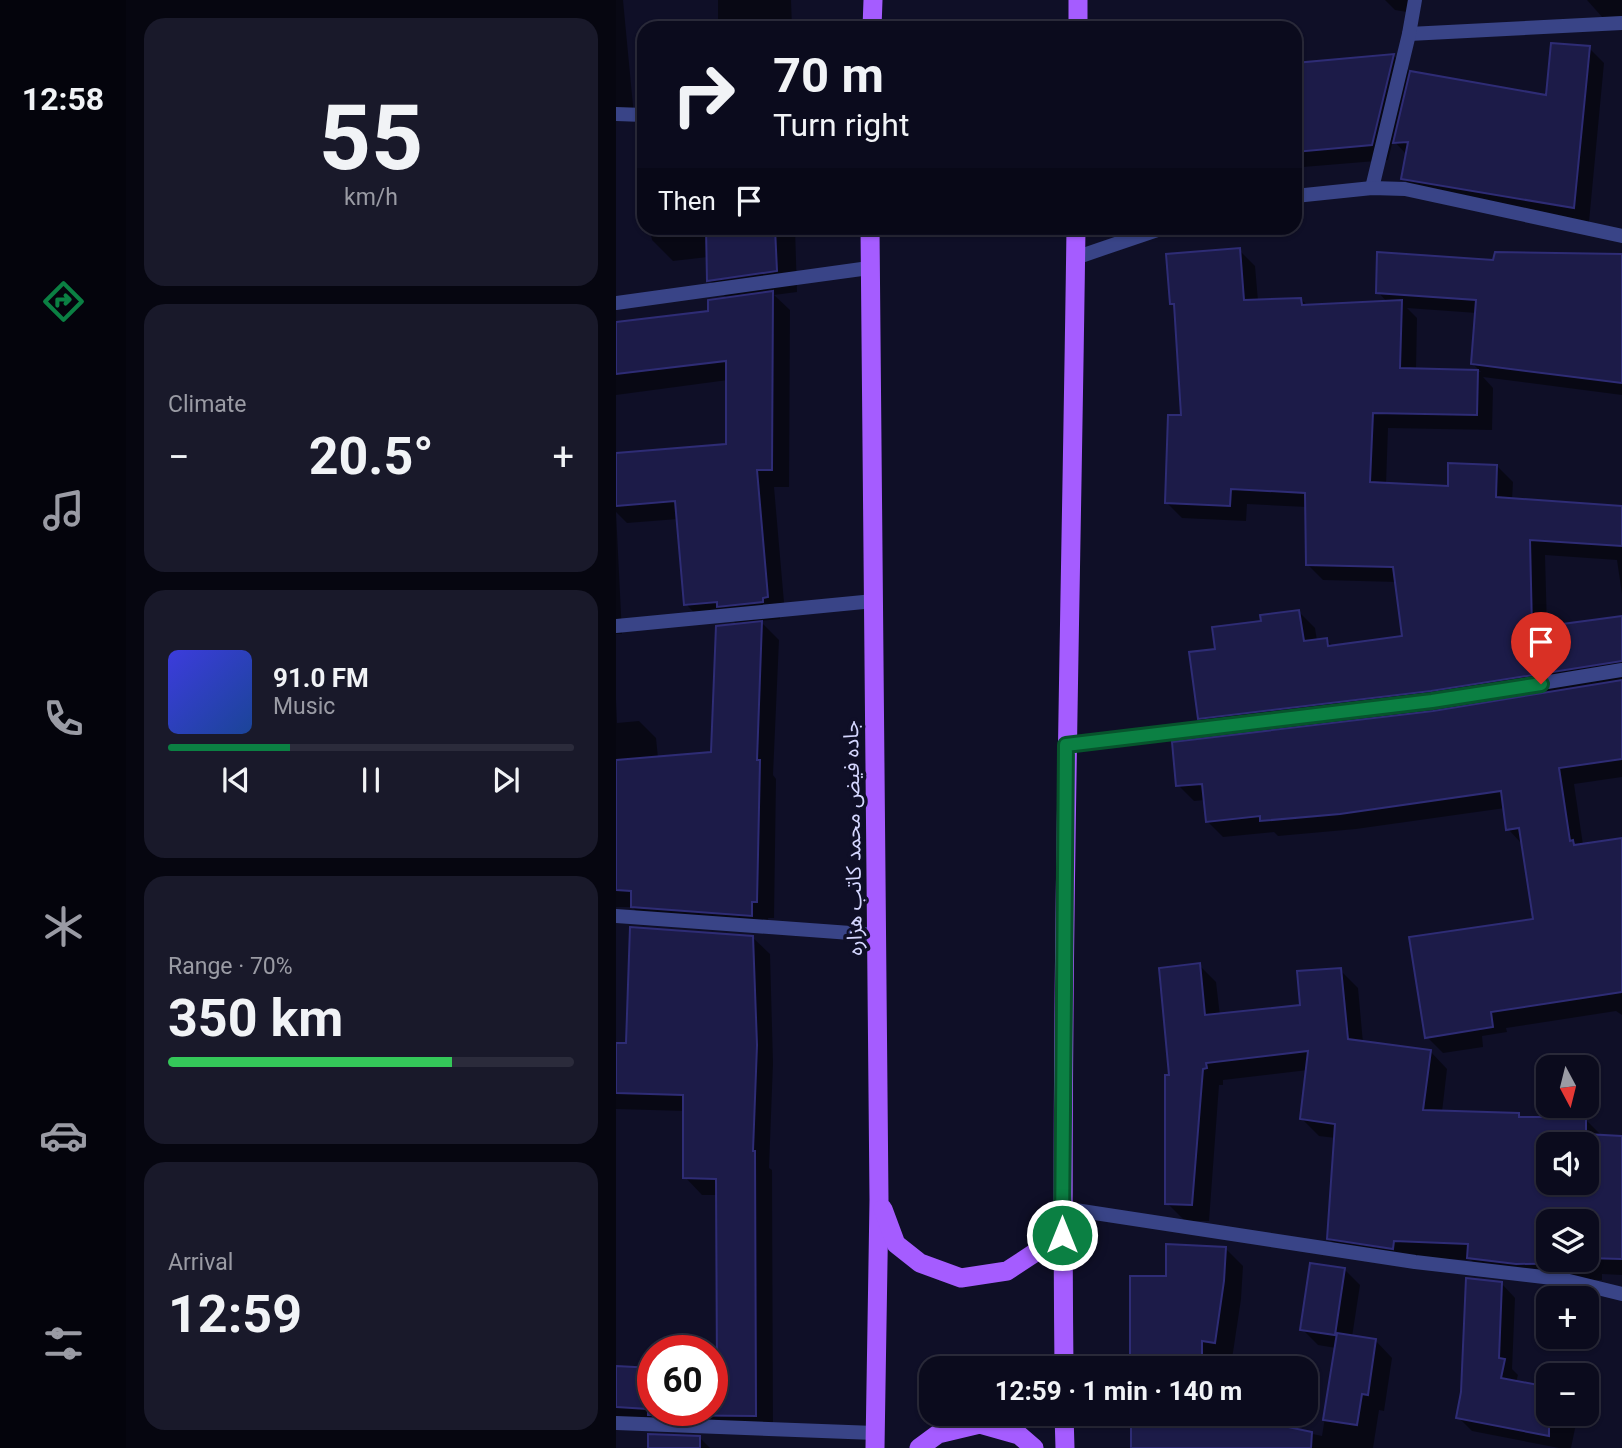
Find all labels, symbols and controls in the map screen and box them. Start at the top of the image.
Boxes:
text: 70 m [773,47,884,104]
icon: right [658,49,749,140]
text: 12:58 [22,80,104,118]
text: 55 [319,85,423,191]
text: Turn right [773,106,909,144]
icon: arrive [730,182,768,220]
text: km/h [344,184,398,211]
text: Then [658,186,716,216]
icon: directions [39,277,88,326]
text: Climate [168,391,247,418]
text: 20.5° [309,426,434,487]
text: − [168,435,190,479]
text: + [552,435,574,479]
icon: music [39,486,88,535]
pin [1511,612,1571,684]
icon: arrive [1522,623,1560,661]
text: 91.0 FM [273,663,369,693]
text: Music [273,693,335,720]
icon: phone [39,694,88,743]
street label: جاده فیض محمد کاتب هزاره [839,720,867,956]
icon: previous [217,761,255,799]
icon: pause [352,761,390,799]
icon: next [487,761,525,799]
icon: climate [39,902,88,951]
text: Range · 70% [168,953,293,980]
text: 350 km [168,988,343,1049]
north arrow [1536,1055,1600,1118]
map controls [1536,1055,1599,1426]
icon: car [39,1111,88,1160]
button: sound [1536,1132,1599,1195]
position arrow [1025,1198,1099,1272]
button: layers [1536,1209,1599,1272]
text: Arrival [168,1249,233,1276]
text: 12:59 [168,1284,302,1345]
button: + [1536,1286,1599,1349]
icon: filters [39,1319,88,1368]
speed limit sign: 60 [637,1335,728,1426]
button: − [1536,1363,1599,1426]
text: 12:59 · 1 min · 140 m [995,1376,1242,1406]

